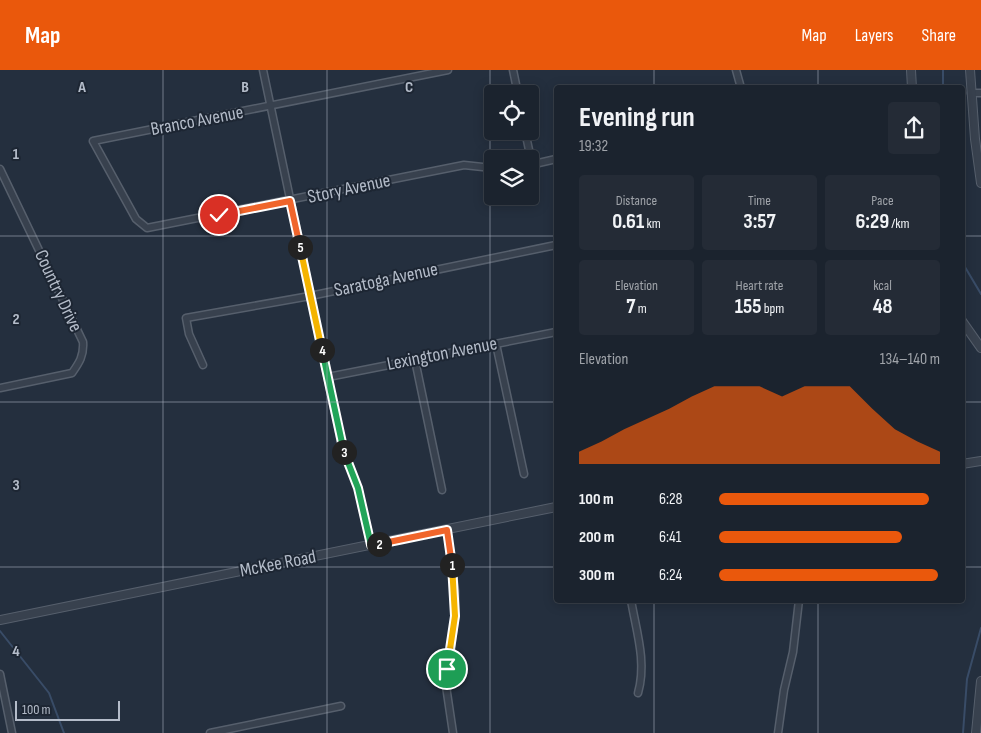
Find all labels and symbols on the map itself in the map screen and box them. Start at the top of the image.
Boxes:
text: A [77,78,86,97]
text: B [241,78,249,97]
text: C [405,78,413,97]
street label: Branco Avenue [149,101,245,141]
text: 1 [13,145,20,164]
street label: Story Avenue [305,169,393,209]
pin [198,194,240,236]
pin: 5 [288,234,312,260]
street label: Country Drive [29,246,87,336]
street label: Saratoga Avenue [332,258,440,302]
text: 2 [12,310,20,329]
street label: Lexington Avenue [385,332,499,376]
pin: 4 [310,338,334,362]
pin: 3 [332,440,356,464]
text: 3 [12,476,20,495]
pin: 2 [366,532,392,556]
street label: McKee Road [238,545,318,583]
pin: 1 [440,552,464,578]
text: 4 [12,642,20,661]
pin [426,648,468,690]
scale bar [15,698,120,721]

